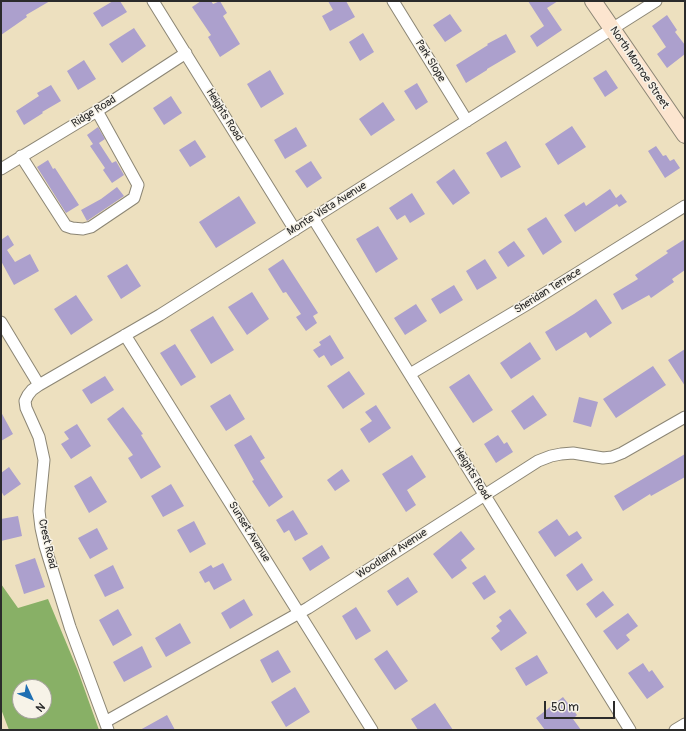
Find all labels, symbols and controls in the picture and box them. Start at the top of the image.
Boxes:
street label: North Monroe Street [607,24,671,112]
street label: Park Slope [412,37,448,85]
street label: Heights Road [203,86,245,144]
street label: Ridge Road [69,93,119,131]
street label: Monte Vista Avenue [285,179,369,239]
street label: Sheridan Terrace [512,265,584,317]
street label: Heights Road [451,445,493,503]
street label: Sunset Avenue [225,499,273,565]
street label: Crest Road [35,518,59,570]
street label: Woodland Avenue [354,526,430,582]
north arrow [12,679,52,719]
scale bar [546,693,617,719]
text: N [33,700,48,714]
text: 50 m [551,700,579,715]

